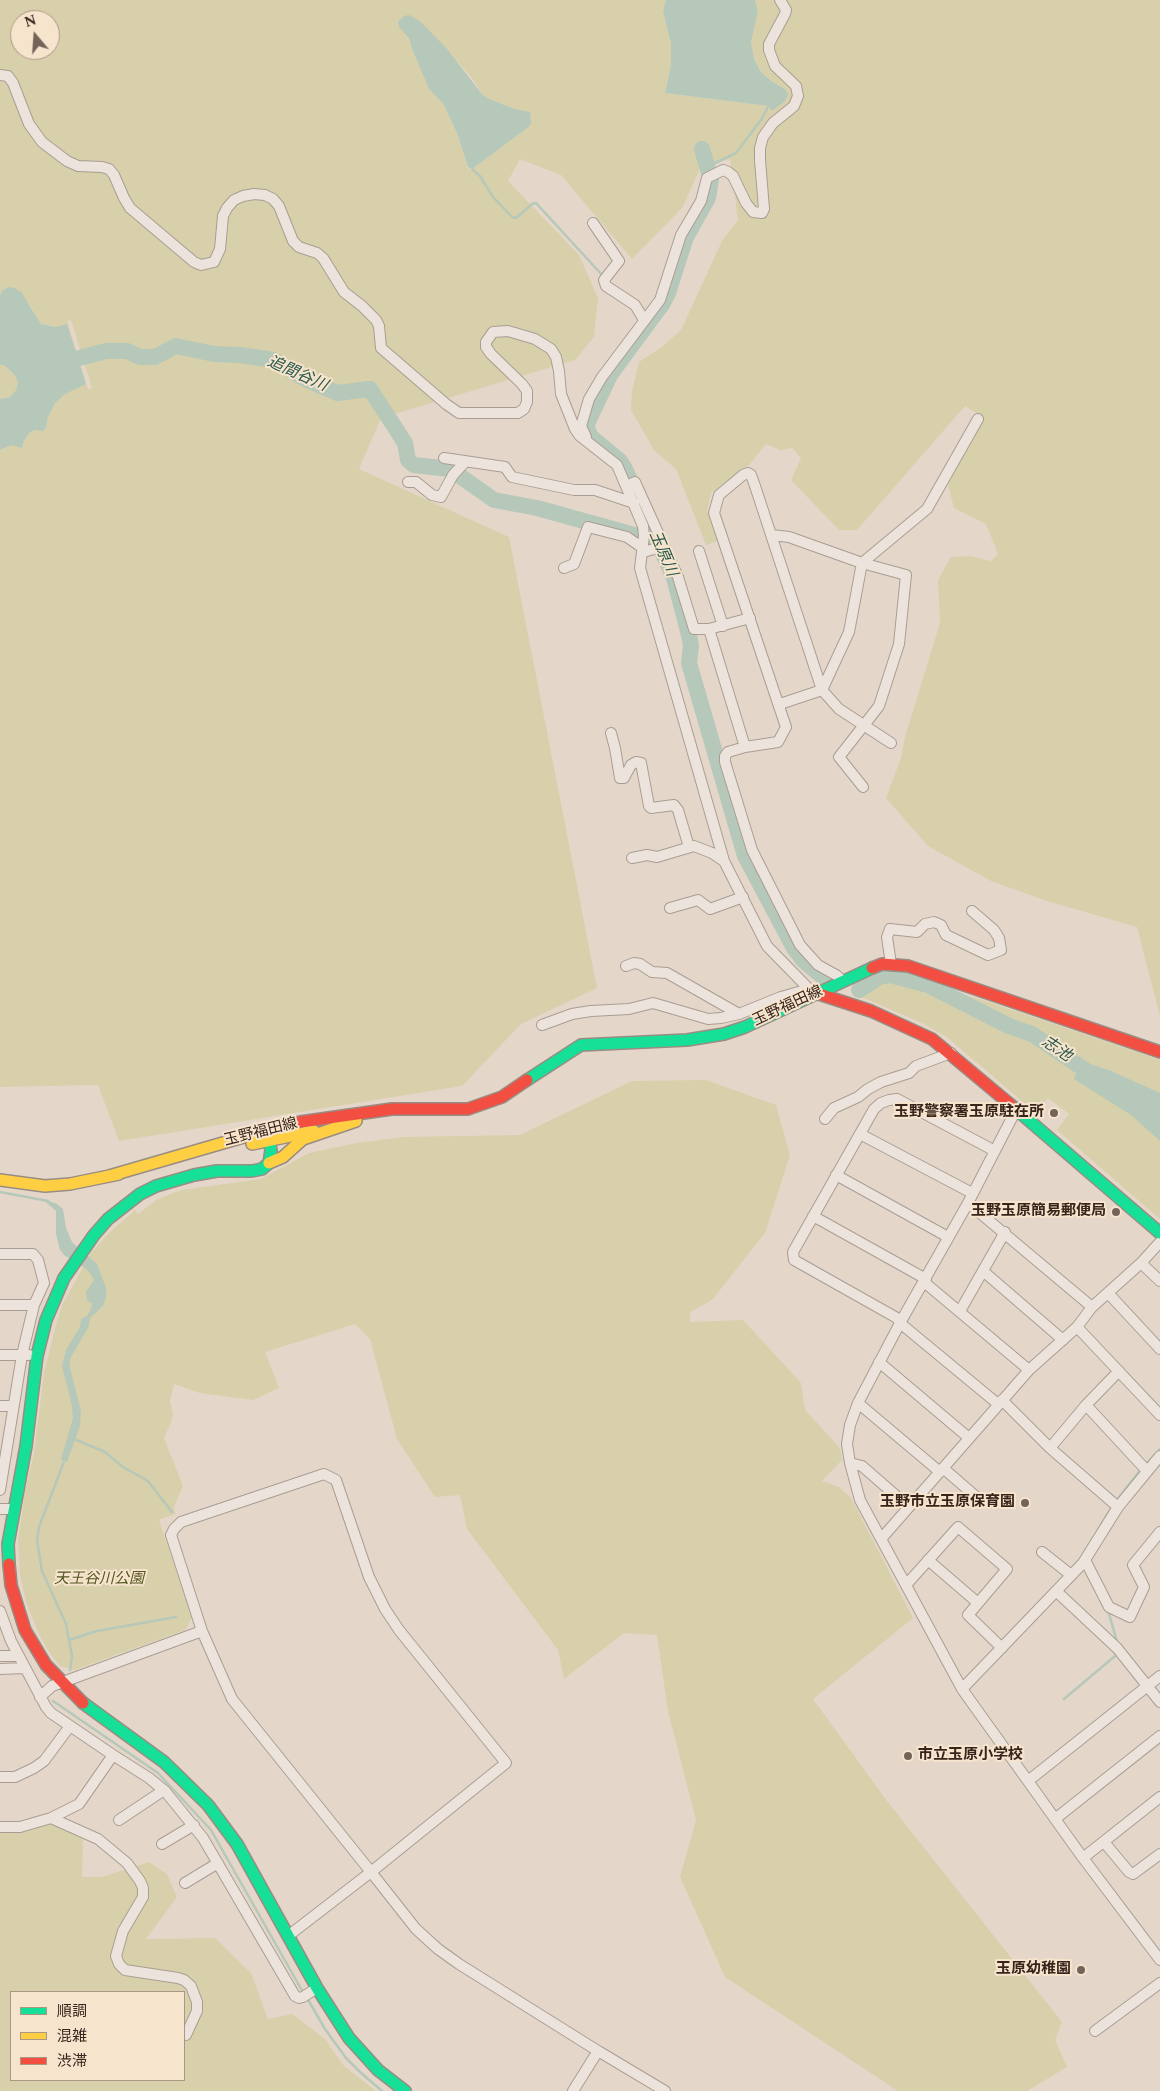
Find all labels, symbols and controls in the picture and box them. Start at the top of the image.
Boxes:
text: N [22,9,39,33]
north arrow [10,10,60,60]
water label: 追間谷川 [264,353,330,397]
water label: 玉原川 [644,528,680,580]
street label: 玉野福田線 [750,983,826,1031]
water label: 志池 [1037,1033,1075,1067]
place label: 玉野警察署玉原駐在所 [894,1104,1044,1122]
marker: 玉野警察署玉原駐在所 [1048,1107,1060,1119]
street label: 玉野福田線 [222,1115,300,1151]
place label: 玉野玉原簡易郵便局 [971,1203,1106,1221]
marker: 玉野玉原簡易郵便局 [1110,1206,1122,1218]
place label: 玉野市立玉原保育園 [880,1494,1015,1512]
marker: 玉野市立玉原保育園 [1019,1497,1031,1509]
park label: 天王谷川公園 [54,1571,144,1589]
place label: 市立玉原小学校 [918,1747,1023,1765]
marker: 市立玉原小学校 [902,1750,914,1762]
place label: 玉原幼稚園 [996,1961,1071,1979]
marker: 玉原幼稚園 [1075,1964,1087,1976]
legend [10,1991,185,2081]
text: 順調 [57,2000,87,2023]
text: 混雑 [57,2025,87,2048]
text: 渋滞 [57,2050,87,2073]

